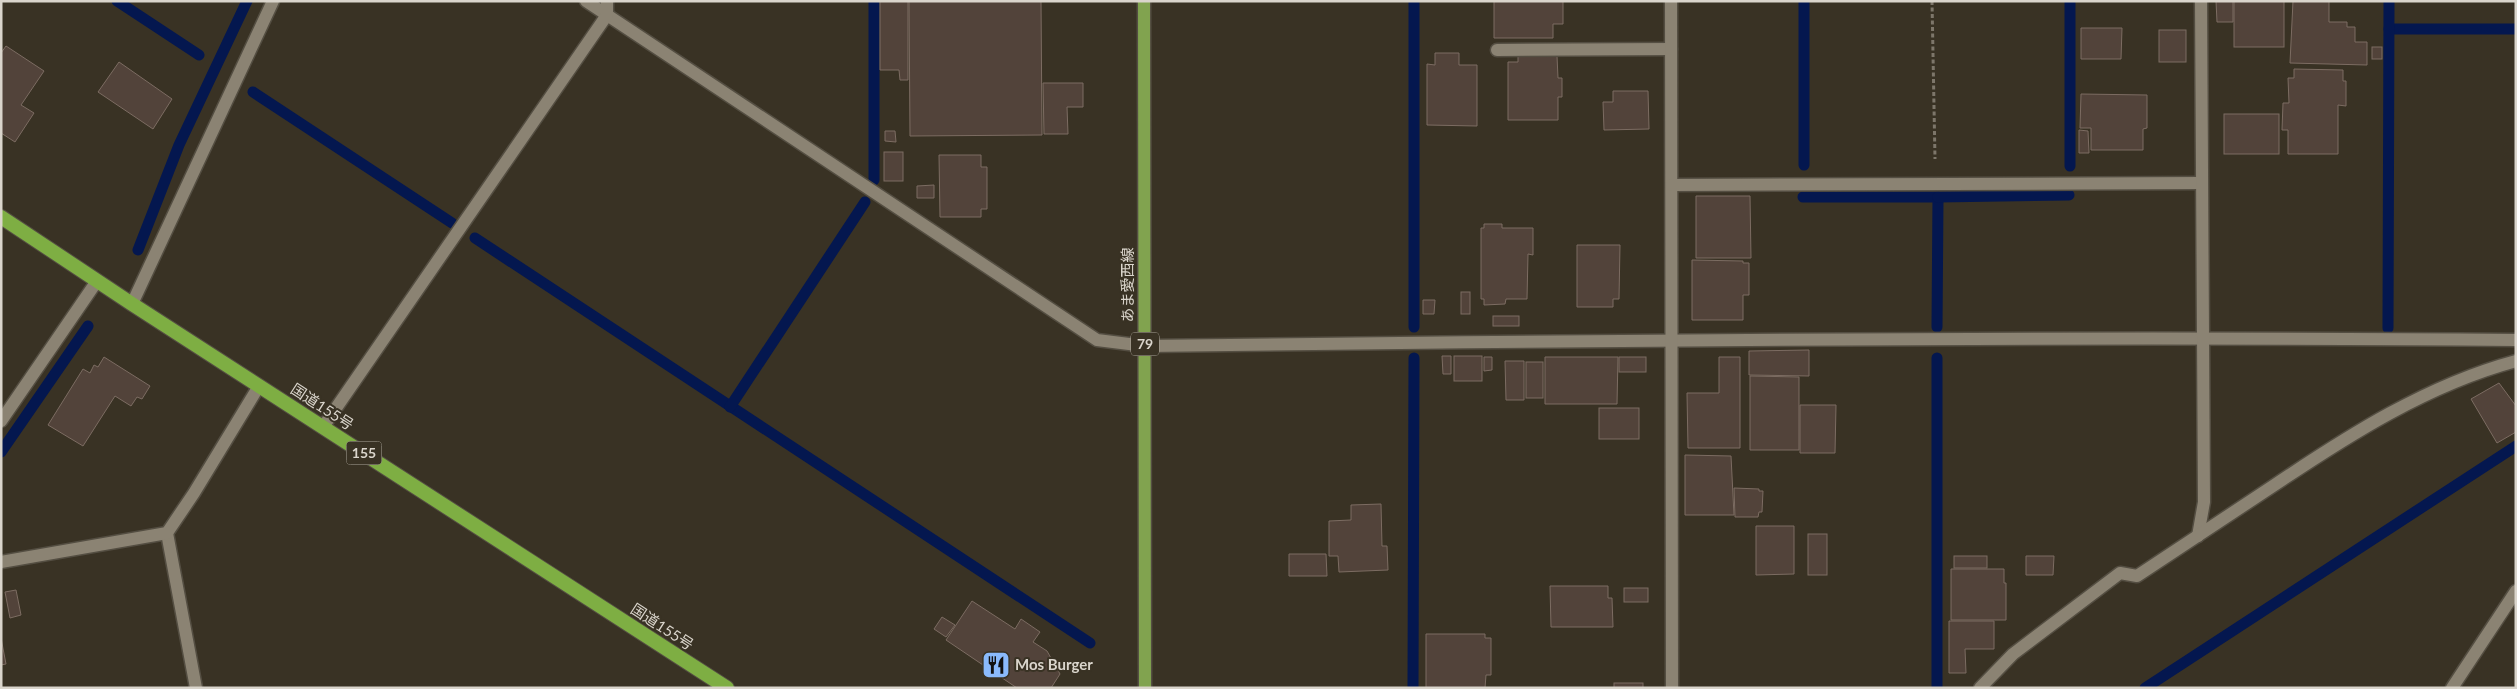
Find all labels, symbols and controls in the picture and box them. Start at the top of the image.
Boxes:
street label: あま愛西線 [1118,247,1136,323]
road number: 79 [1131,332,1159,356]
street label: 国道155号 [288,379,357,433]
road number: 155 [346,442,382,464]
street label: 国道155号 [628,599,697,653]
restaurant icon: Mos Burger [981,650,1011,680]
place label: Mos Burger [1015,655,1093,673]

